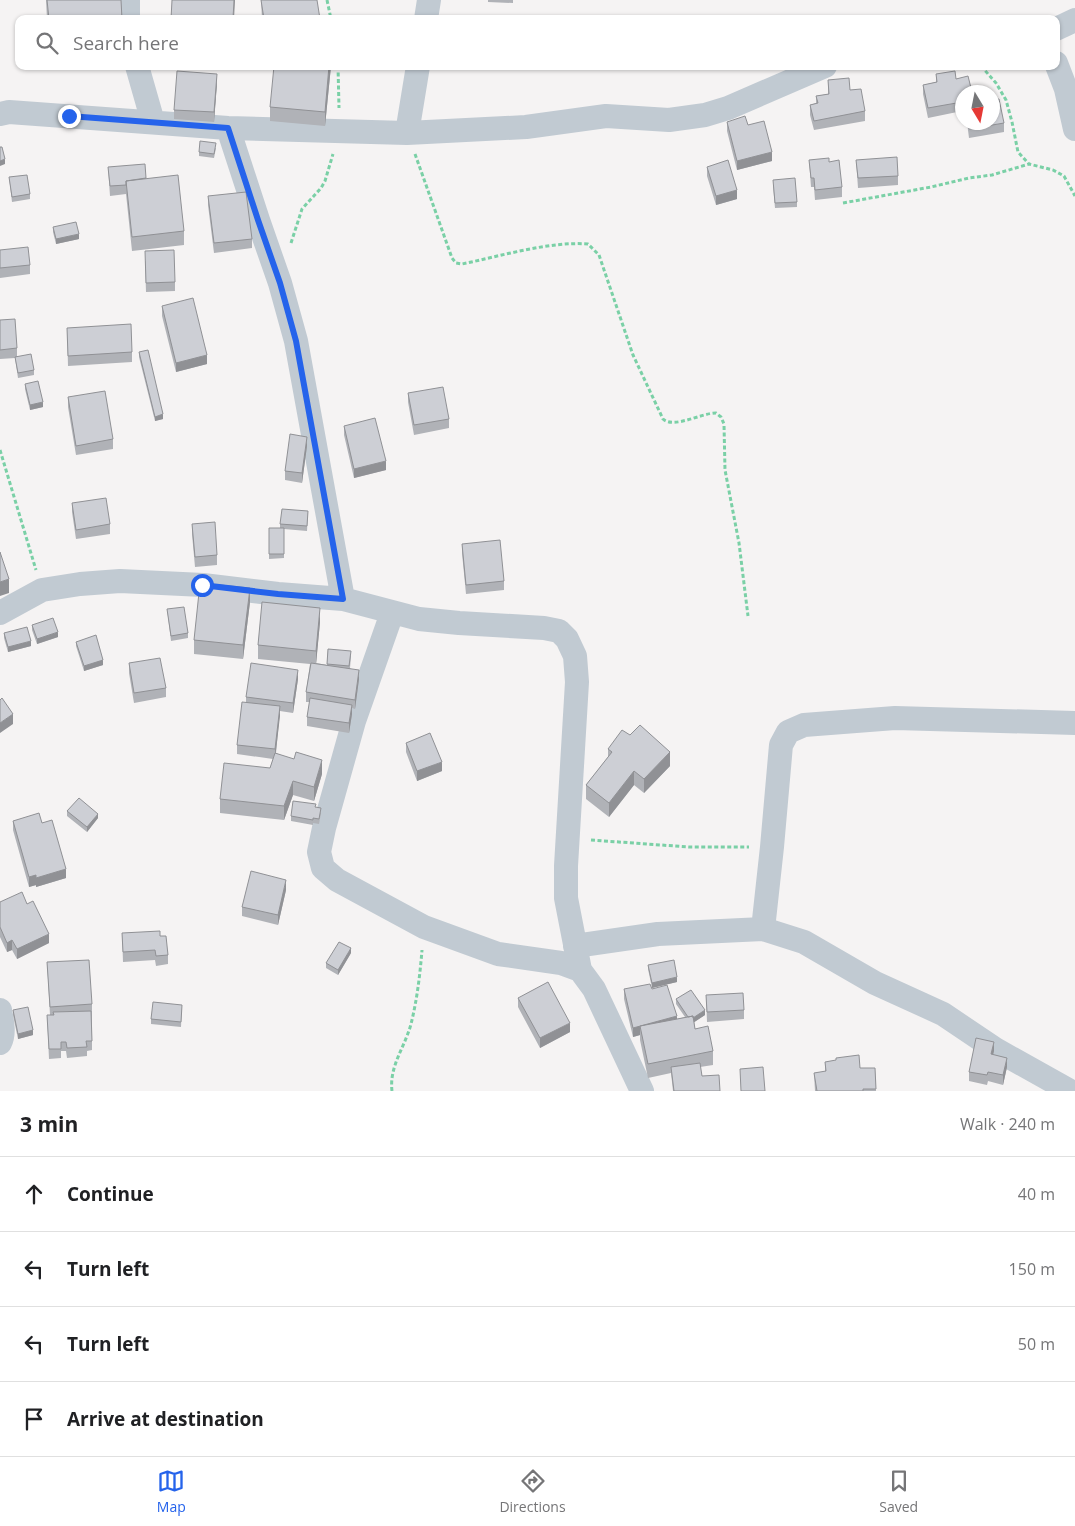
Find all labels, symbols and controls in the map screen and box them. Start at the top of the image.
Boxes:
search box [15,15,1060,70]
icon: search [33,29,61,57]
text: Search here [73,30,179,56]
north arrow [955,85,1000,130]
route end [58,105,81,128]
route start [191,574,214,597]
text: 3 min [20,1110,78,1138]
text: Walk · 240 m [960,1113,1055,1135]
icon: ahead [20,1180,48,1208]
text: Continue [67,1181,154,1207]
text: 40 m [1018,1183,1055,1205]
icon: left [20,1255,48,1283]
text: Turn left [67,1256,149,1282]
text: 150 m [1009,1258,1055,1280]
icon: left [20,1330,48,1358]
text: Turn left [67,1331,149,1357]
text: 50 m [1018,1333,1055,1355]
icon: arrive [20,1405,48,1433]
text: Arrive at destination [67,1406,264,1432]
tab: Map [157,1467,186,1516]
tab: Directions [499,1467,566,1516]
tab: Saved [879,1467,918,1516]

